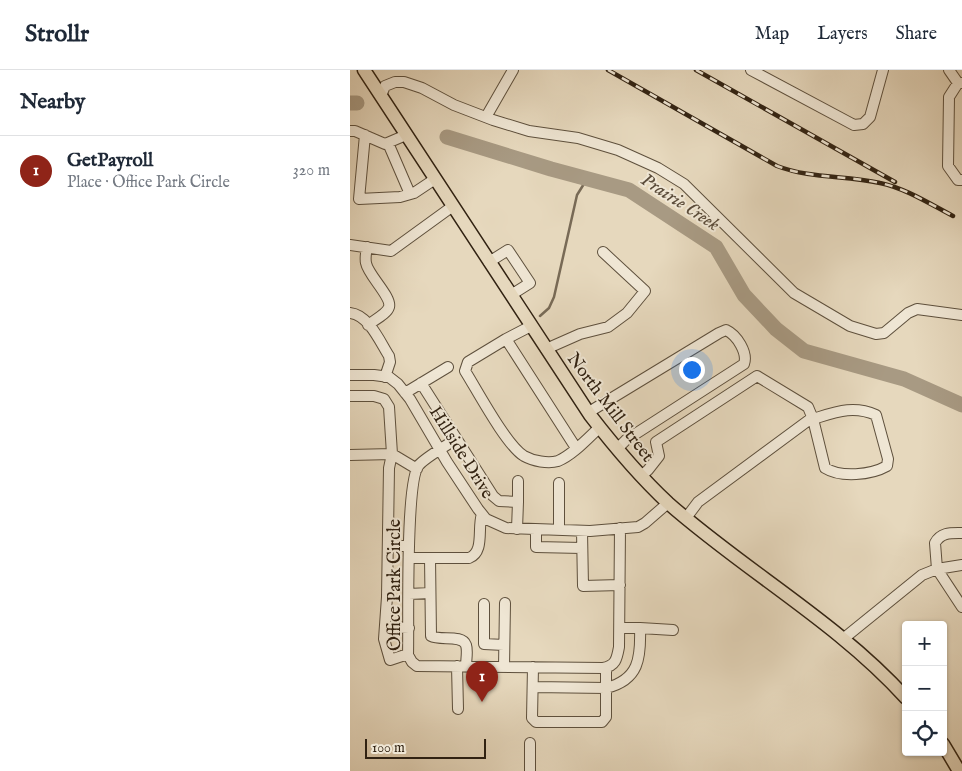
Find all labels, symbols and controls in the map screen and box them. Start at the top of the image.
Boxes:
text: Strollr [25,19,89,50]
text: Map [755,23,789,46]
text: Layers [817,23,868,46]
text: Share [896,23,937,46]
text: Nearby [20,89,85,116]
text: GetPayroll [67,149,153,173]
text: 1 [33,161,39,181]
text: 320 m [293,161,330,181]
water label: Prairie Creek [636,168,724,237]
text: Place · Office Park Circle [67,173,230,193]
street label: North Mill Street [561,349,658,467]
your location [679,357,705,383]
street label: Hillside Drive [423,402,498,503]
street label: Office Park Circle [384,519,407,651]
map controls [902,621,947,756]
button: + [902,621,947,666]
pin: 1 [466,661,498,702]
button: − [902,666,947,711]
button: locate [902,711,947,756]
scale bar [365,736,486,759]
text: 100 m [372,739,405,757]

